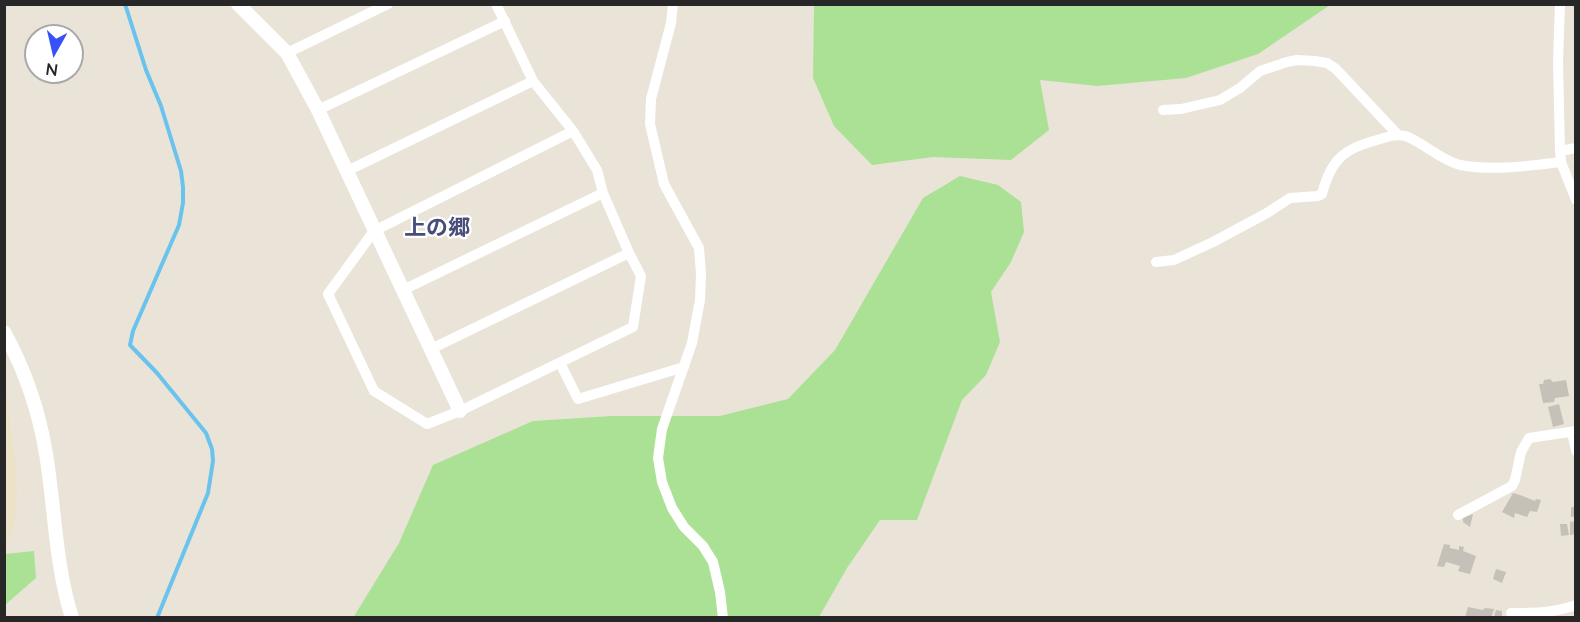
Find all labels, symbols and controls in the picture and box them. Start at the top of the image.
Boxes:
north arrow [24,24,84,84]
text: N [44,60,59,81]
district label: 上の郷 [404,215,470,241]

